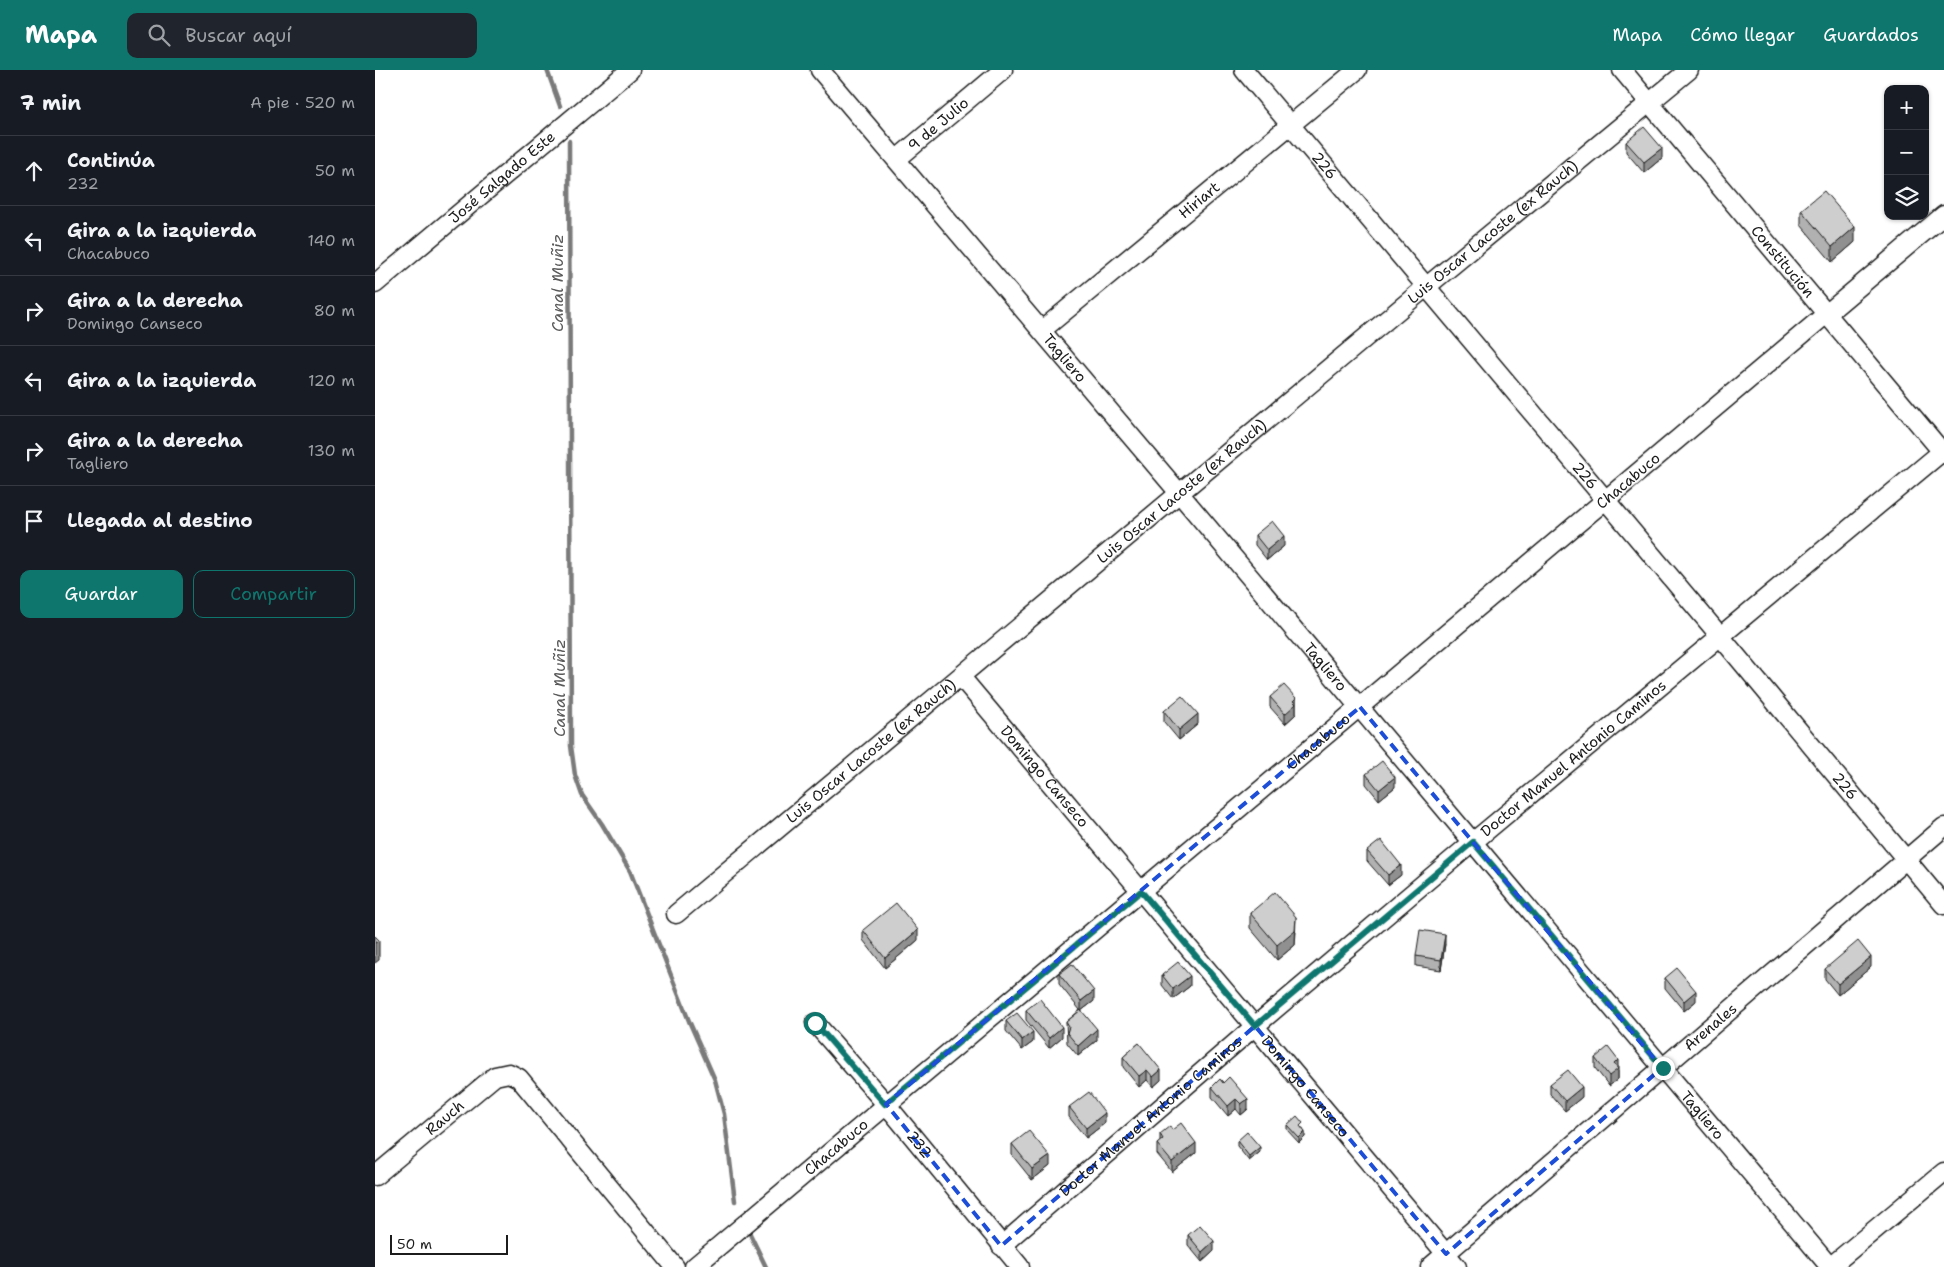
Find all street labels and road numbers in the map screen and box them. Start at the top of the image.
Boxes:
street label: 9 de Julio [904,93,973,156]
street label: José Salgado Este [445,127,560,228]
street label: 226 [1307,148,1342,184]
street label: Luis Oscar Lacoste (ex Rauch) [1403,156,1582,308]
street label: Hiriart [1175,177,1224,223]
street label: Constitución [1746,221,1819,302]
street label: Tagliero [1038,330,1091,387]
street label: Luis Oscar Lacoste (ex Rauch) [1093,415,1271,568]
street label: Chacabuco [1592,448,1664,513]
street label: 226 [1568,458,1602,494]
street label: Tagliero [1299,638,1352,695]
street label: Luis Oscar Lacoste (ex Rauch) [782,674,960,828]
street label: Doctor Manuel Antonio Caminos [1477,675,1670,841]
street label: Chacabuco [1282,709,1355,774]
street label: Domingo Canseco [996,721,1093,832]
street label: 226 [1828,768,1862,804]
street label: Arenales [1680,999,1741,1055]
street label: Domingo Canseco [1257,1031,1354,1142]
street label: Doctor Manuel Antonio Caminos [1055,1032,1246,1201]
street label: Tagliero [1676,1087,1729,1144]
street label: Rauch [421,1096,468,1140]
street label: Chacabuco [800,1115,873,1180]
street label: 232 [902,1127,936,1162]

